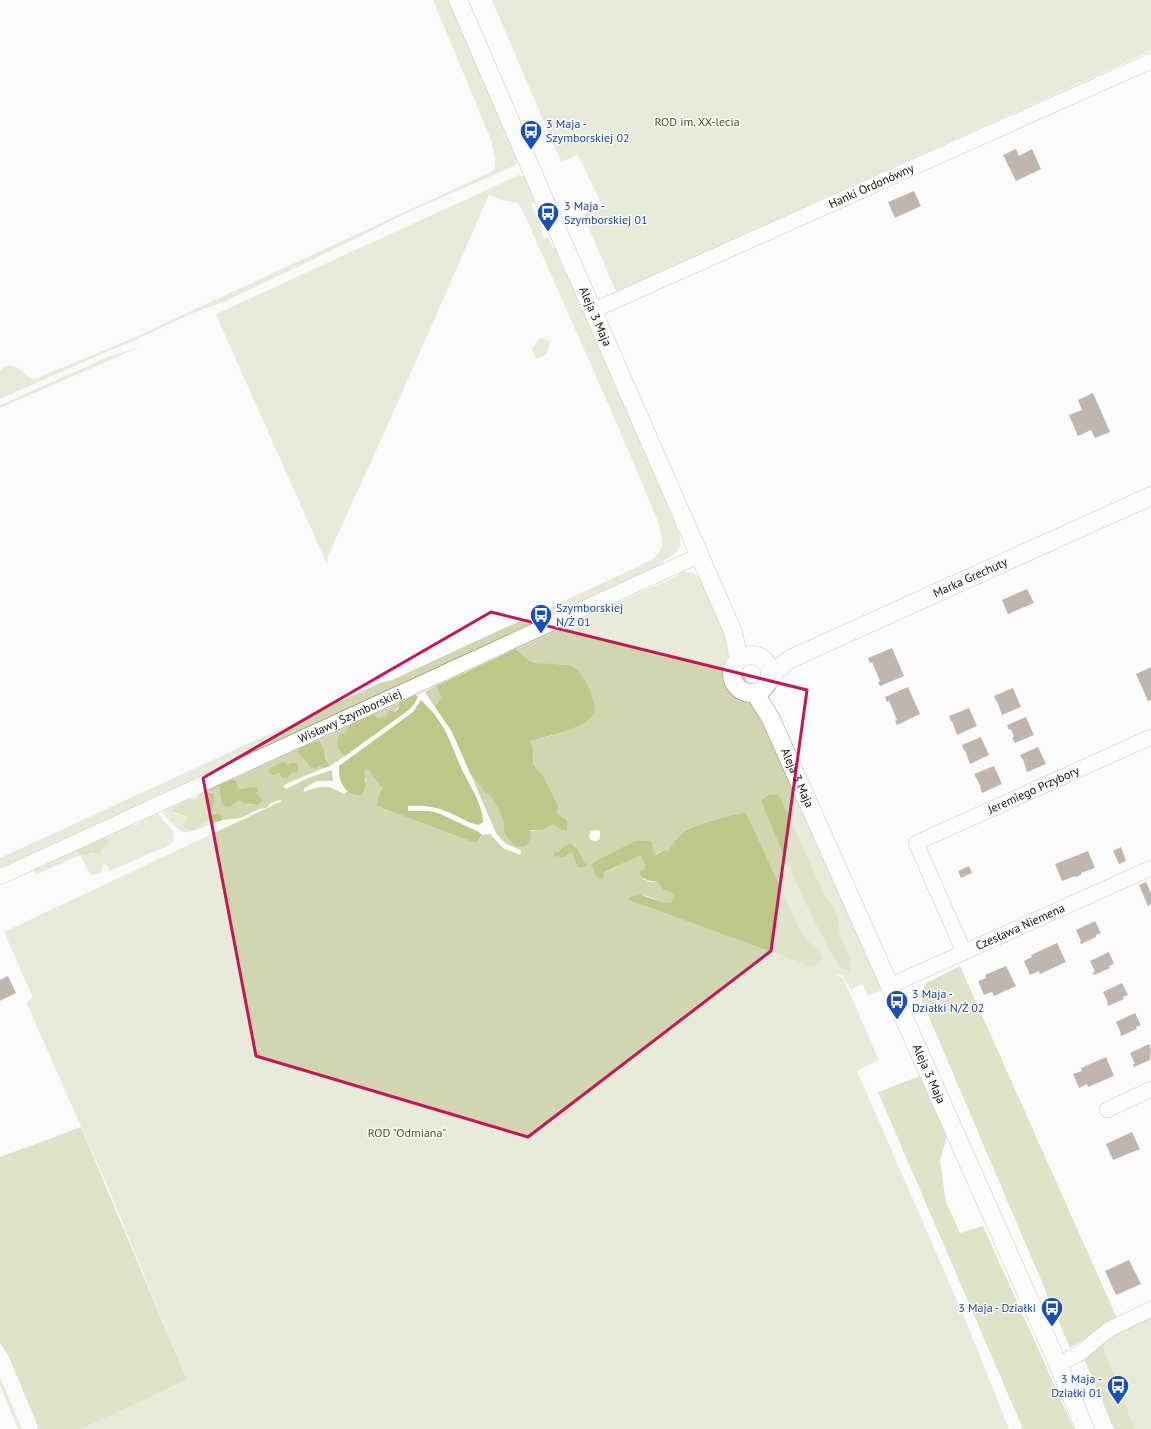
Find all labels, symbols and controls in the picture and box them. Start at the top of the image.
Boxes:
park label: ROD im. XX-lecia [654,114,740,129]
place label: 3 Maja - Szymborskiej 02 [546,116,630,145]
bus stop icon: 3 Maja - Szymborskiej 02 [518,118,544,151]
street label: Hanki Ordonówny [826,160,917,211]
place label: 3 Maja - Szymborskiej 01 [564,198,648,227]
bus stop icon: 3 Maja - Szymborskiej 01 [535,200,561,233]
street label: Aleja 3 Maja [576,284,615,348]
street label: Marka Grechuty [930,554,1010,600]
place label: Szymborskiej N/Ż 01 [556,600,623,629]
bus stop icon: Szymborskiej N/Ż 01 [528,602,554,635]
street label: Wisławy Szymborskiej [295,685,404,746]
street label: Aleja 3 Maja [778,746,817,810]
street label: Jeremiego Przybory [984,762,1082,817]
street label: Czesława Niemena [973,900,1067,953]
place label: 3 Maja - Działki N/Ż 02 [912,986,984,1015]
bus stop icon: 3 Maja - Działki N/Ż 02 [884,988,910,1021]
street label: Aleja 3 Maja [910,1042,949,1106]
park label: ROD "Odmiana" [368,1125,446,1140]
bus stop icon: 3 Maja - Działki [1039,1295,1065,1328]
place label: 3 Maja - Działki [958,1300,1036,1315]
place label: 3 Maja - Działki 01 [1051,1371,1102,1400]
bus stop icon: 3 Maja - Działki 01 [1105,1373,1131,1406]

